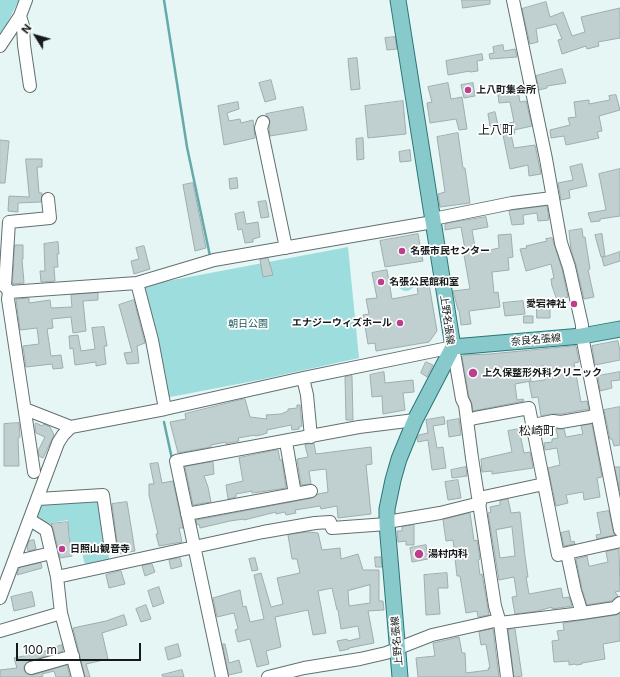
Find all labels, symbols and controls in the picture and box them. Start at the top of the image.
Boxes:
north arrow [16,16,56,56]
text: N [18,21,35,36]
place label: 上八町集会所 [476,84,536,96]
marker: 上八町集会所 [463,85,473,95]
district label: 上八町 [478,123,514,137]
place label: 名張市民センター [410,245,490,257]
marker: 名張市民センター [397,246,407,256]
place label: 名張公民館和室 [389,276,459,288]
marker: 名張公民館和室 [376,277,386,287]
street label: 上野名張線 [438,294,456,346]
place label: 愛宕神社 [526,298,566,310]
marker: 愛宕神社 [569,299,579,309]
place label: エナジーウィズホール [292,317,392,329]
park label: 朝日公園 [228,318,268,330]
marker: エナジーウィズホール [395,318,405,328]
street label: 奈良名張線 [511,332,561,348]
marker: 上久保整形外科クリニック [467,367,479,379]
place label: 上久保整形外科クリニック [482,367,602,379]
district label: 松崎町 [519,424,555,438]
place label: 日照山観音寺 [70,543,130,555]
marker: 日照山観音寺 [57,544,67,554]
marker: 湯村内科 [413,548,425,560]
place label: 湯村内科 [428,548,468,560]
street label: 上野名張線 [389,616,405,666]
scale bar [18,635,143,661]
text: 100 m [23,642,57,657]

